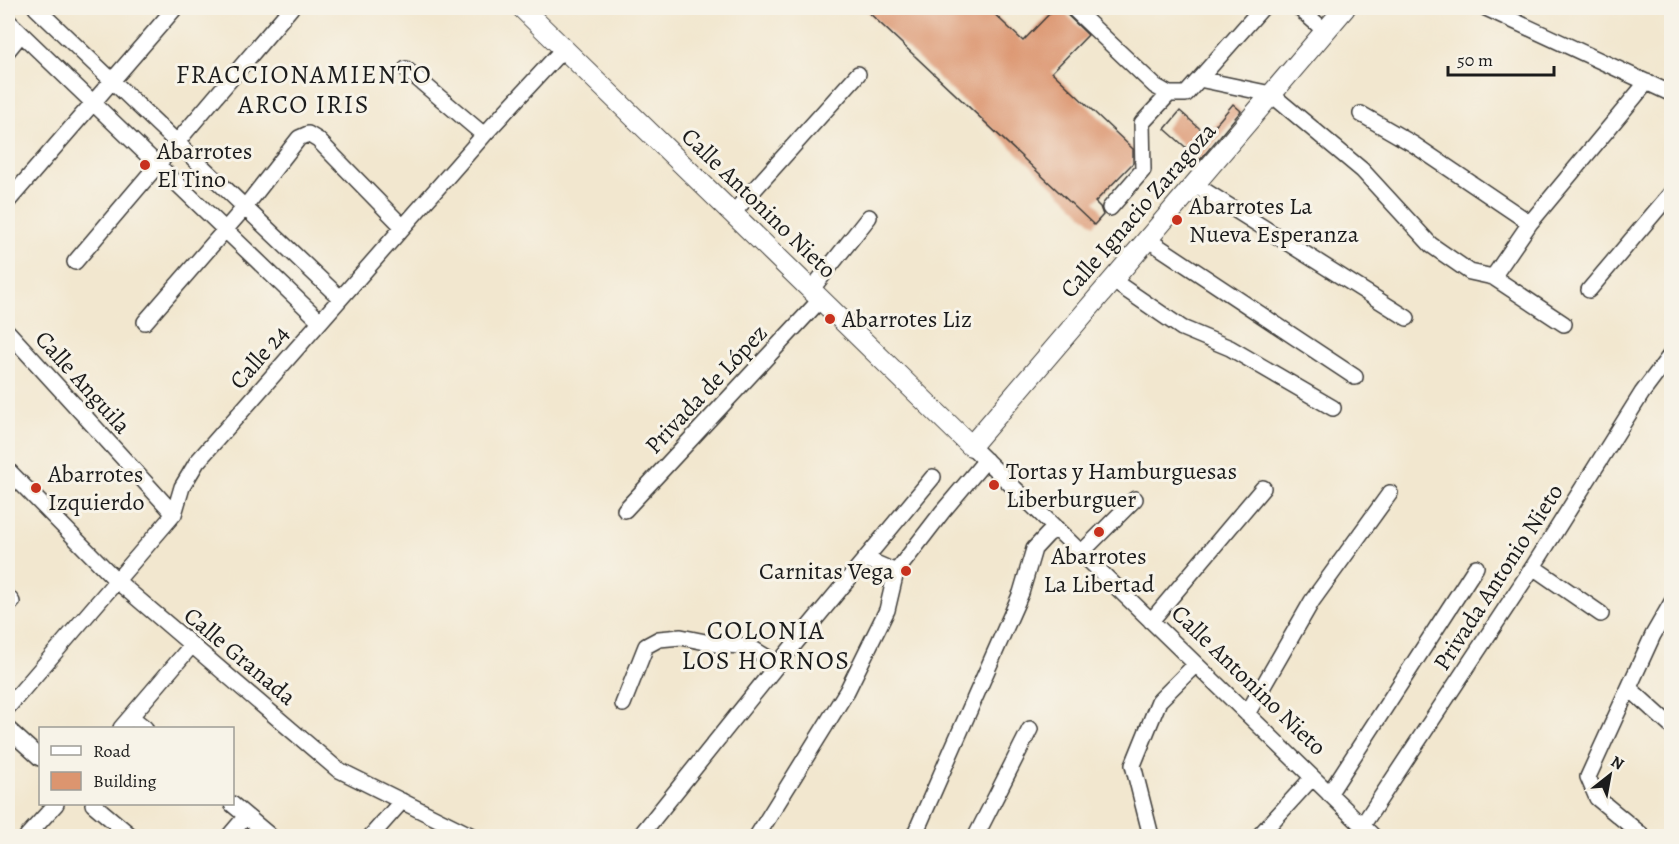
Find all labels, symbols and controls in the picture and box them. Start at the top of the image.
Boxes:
scale bar [1448,39,1554,77]
text: 50 m [1457,48,1493,72]
district label: FRACCIONAMIENTO ARCO IRIS [176,57,432,122]
street label: Calle Ignacio Zaragoza [1053,115,1224,305]
street label: Calle Antonino Nieto [674,121,844,285]
place label: Abarrotes El Tino [156,135,252,195]
marker: Abarrotes El Tino [138,158,152,172]
place label: Abarrotes La Nueva Esperanza [1188,190,1360,250]
marker: Abarrotes La Nueva Esperanza [1170,213,1184,227]
place label: Abarrotes Liz [841,303,972,335]
marker: Abarrotes Liz [823,312,837,326]
street label: Privada de López [638,317,774,461]
street label: Calle 24 [222,318,296,396]
street label: Calle Anguila [28,323,139,441]
place label: Tortas y Hamburguesas Liberburguer [1006,455,1237,515]
place label: Abarrotes Izquierdo [47,458,144,518]
street label: Privada Antonio Nieto [1426,477,1570,677]
marker: Tortas y Hamburguesas Liberburguer [987,478,1001,492]
marker: Abarrotes Izquierdo [29,481,43,495]
marker: Abarrotes La Libertad [1092,525,1106,539]
place label: Abarrotes La Libertad [1043,540,1155,600]
place label: Carnitas Vega [759,555,895,587]
marker: Carnitas Vega [899,564,913,578]
street label: Calle Antonino Nieto [1164,598,1334,762]
street label: Calle Granada [177,600,304,713]
district label: COLONIA LOS HORNOS [681,613,851,678]
legend [39,727,234,805]
text: Road [93,739,131,763]
north arrow [1580,745,1640,805]
text: N [1607,751,1628,776]
text: Building [93,769,157,793]

